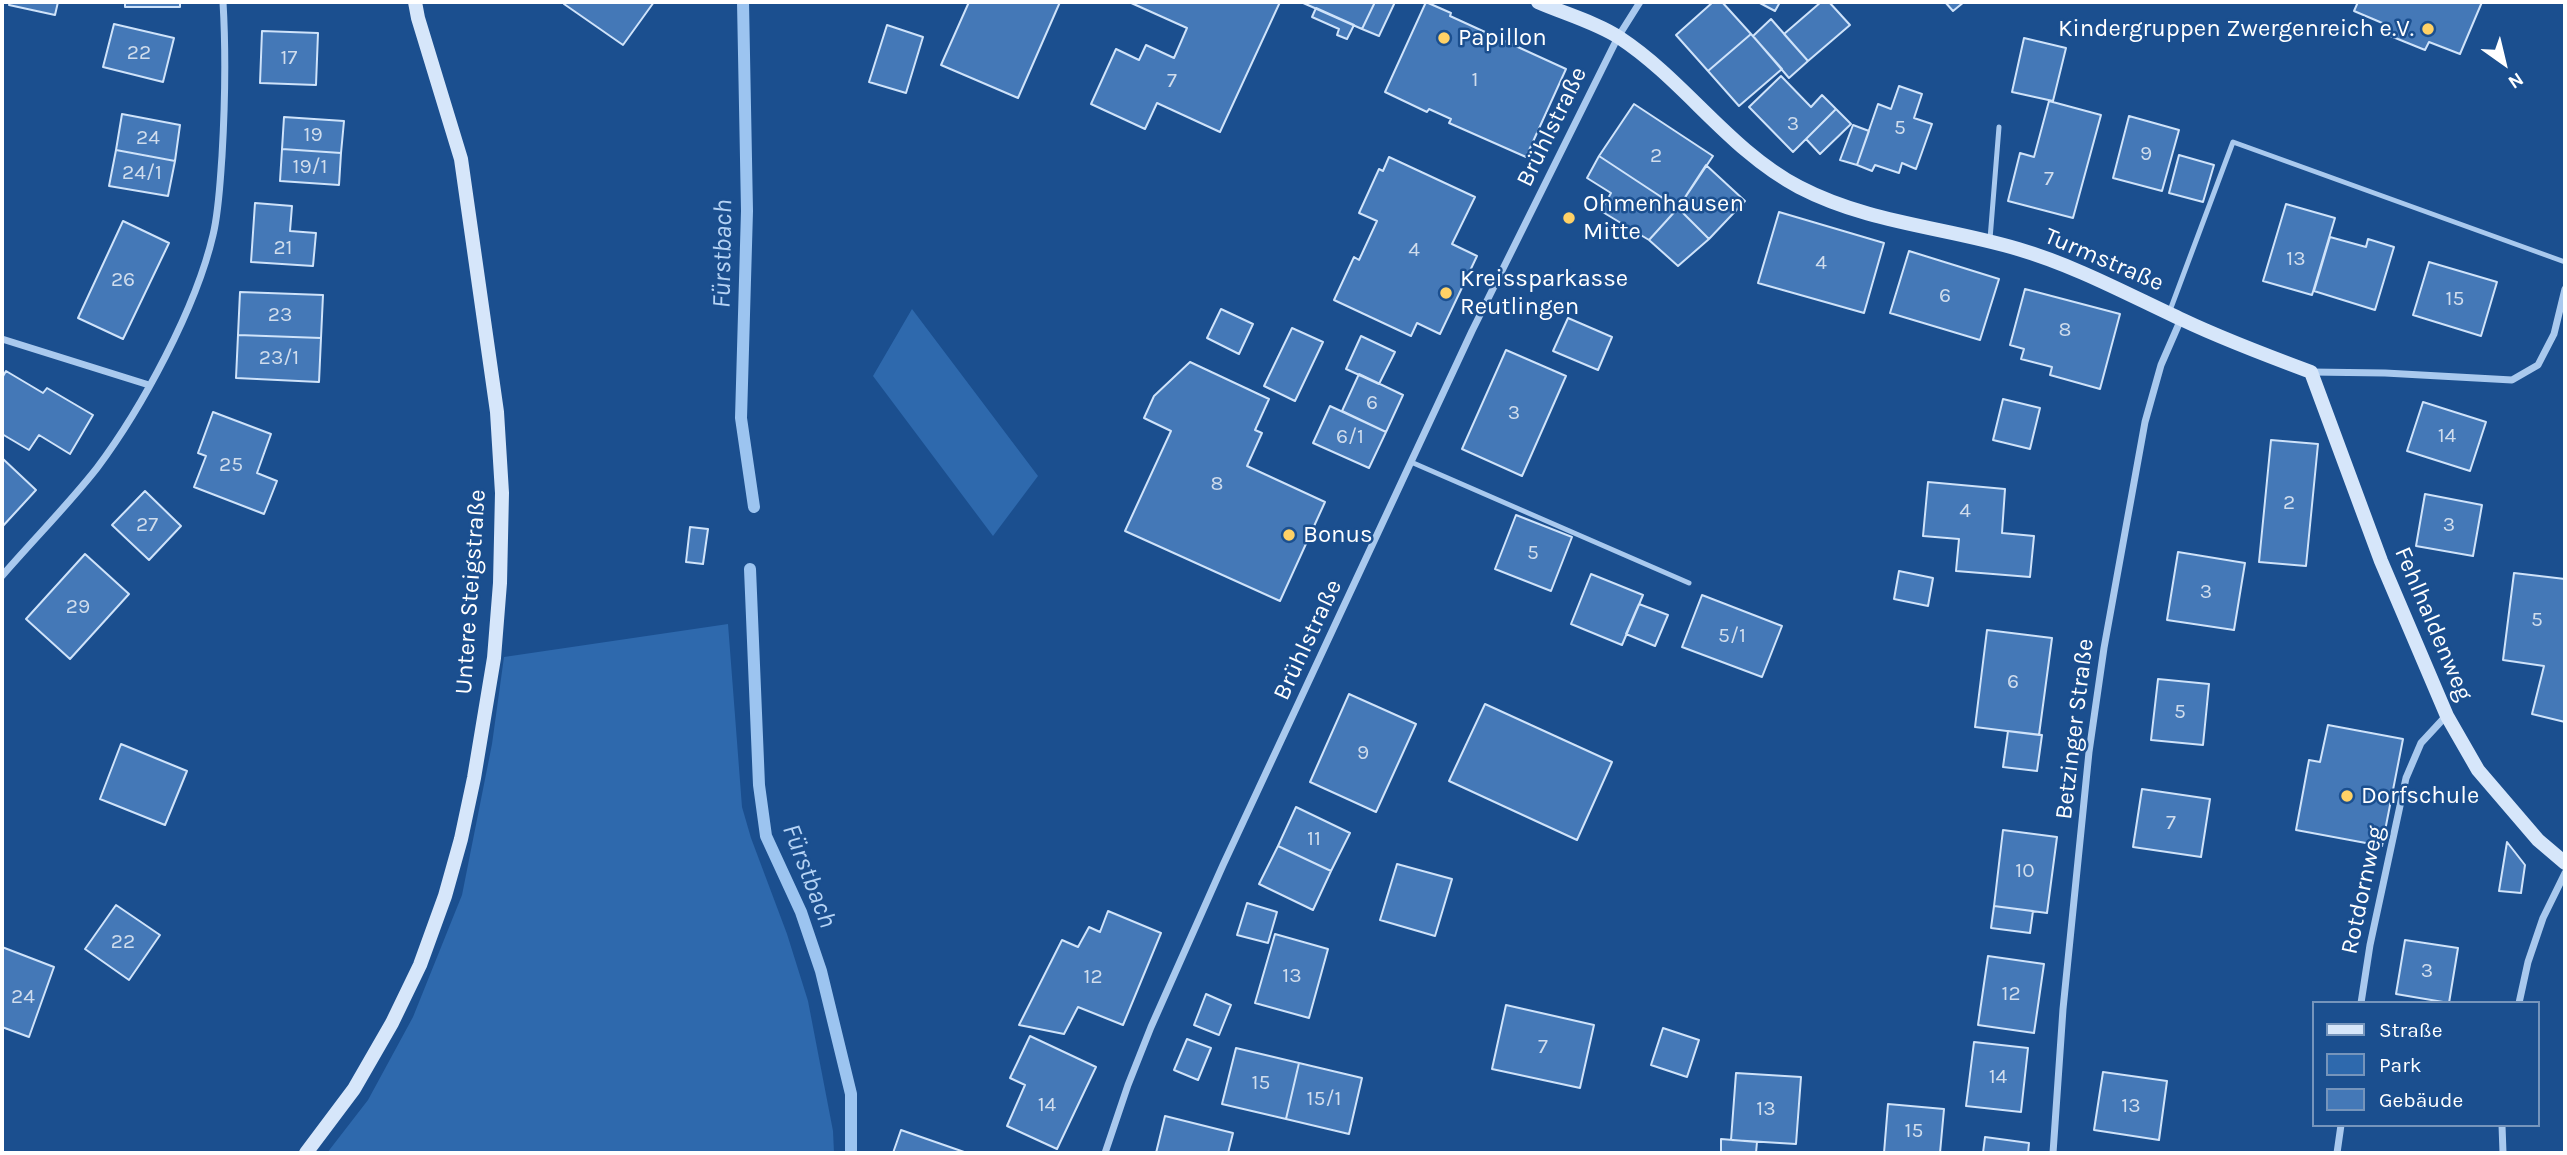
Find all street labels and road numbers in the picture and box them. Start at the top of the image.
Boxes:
street label: Brühlstraße [1511,62,1593,192]
street label: Turmstraße [2040,222,2168,298]
street label: Untere Steigstraße [449,489,493,695]
street label: Fehlhaldenweg [2388,543,2478,705]
street label: Brühlstraße [1268,575,1348,705]
street label: Betzinger Straße [2050,637,2100,821]
street label: Rotdornweg [2335,823,2391,957]

